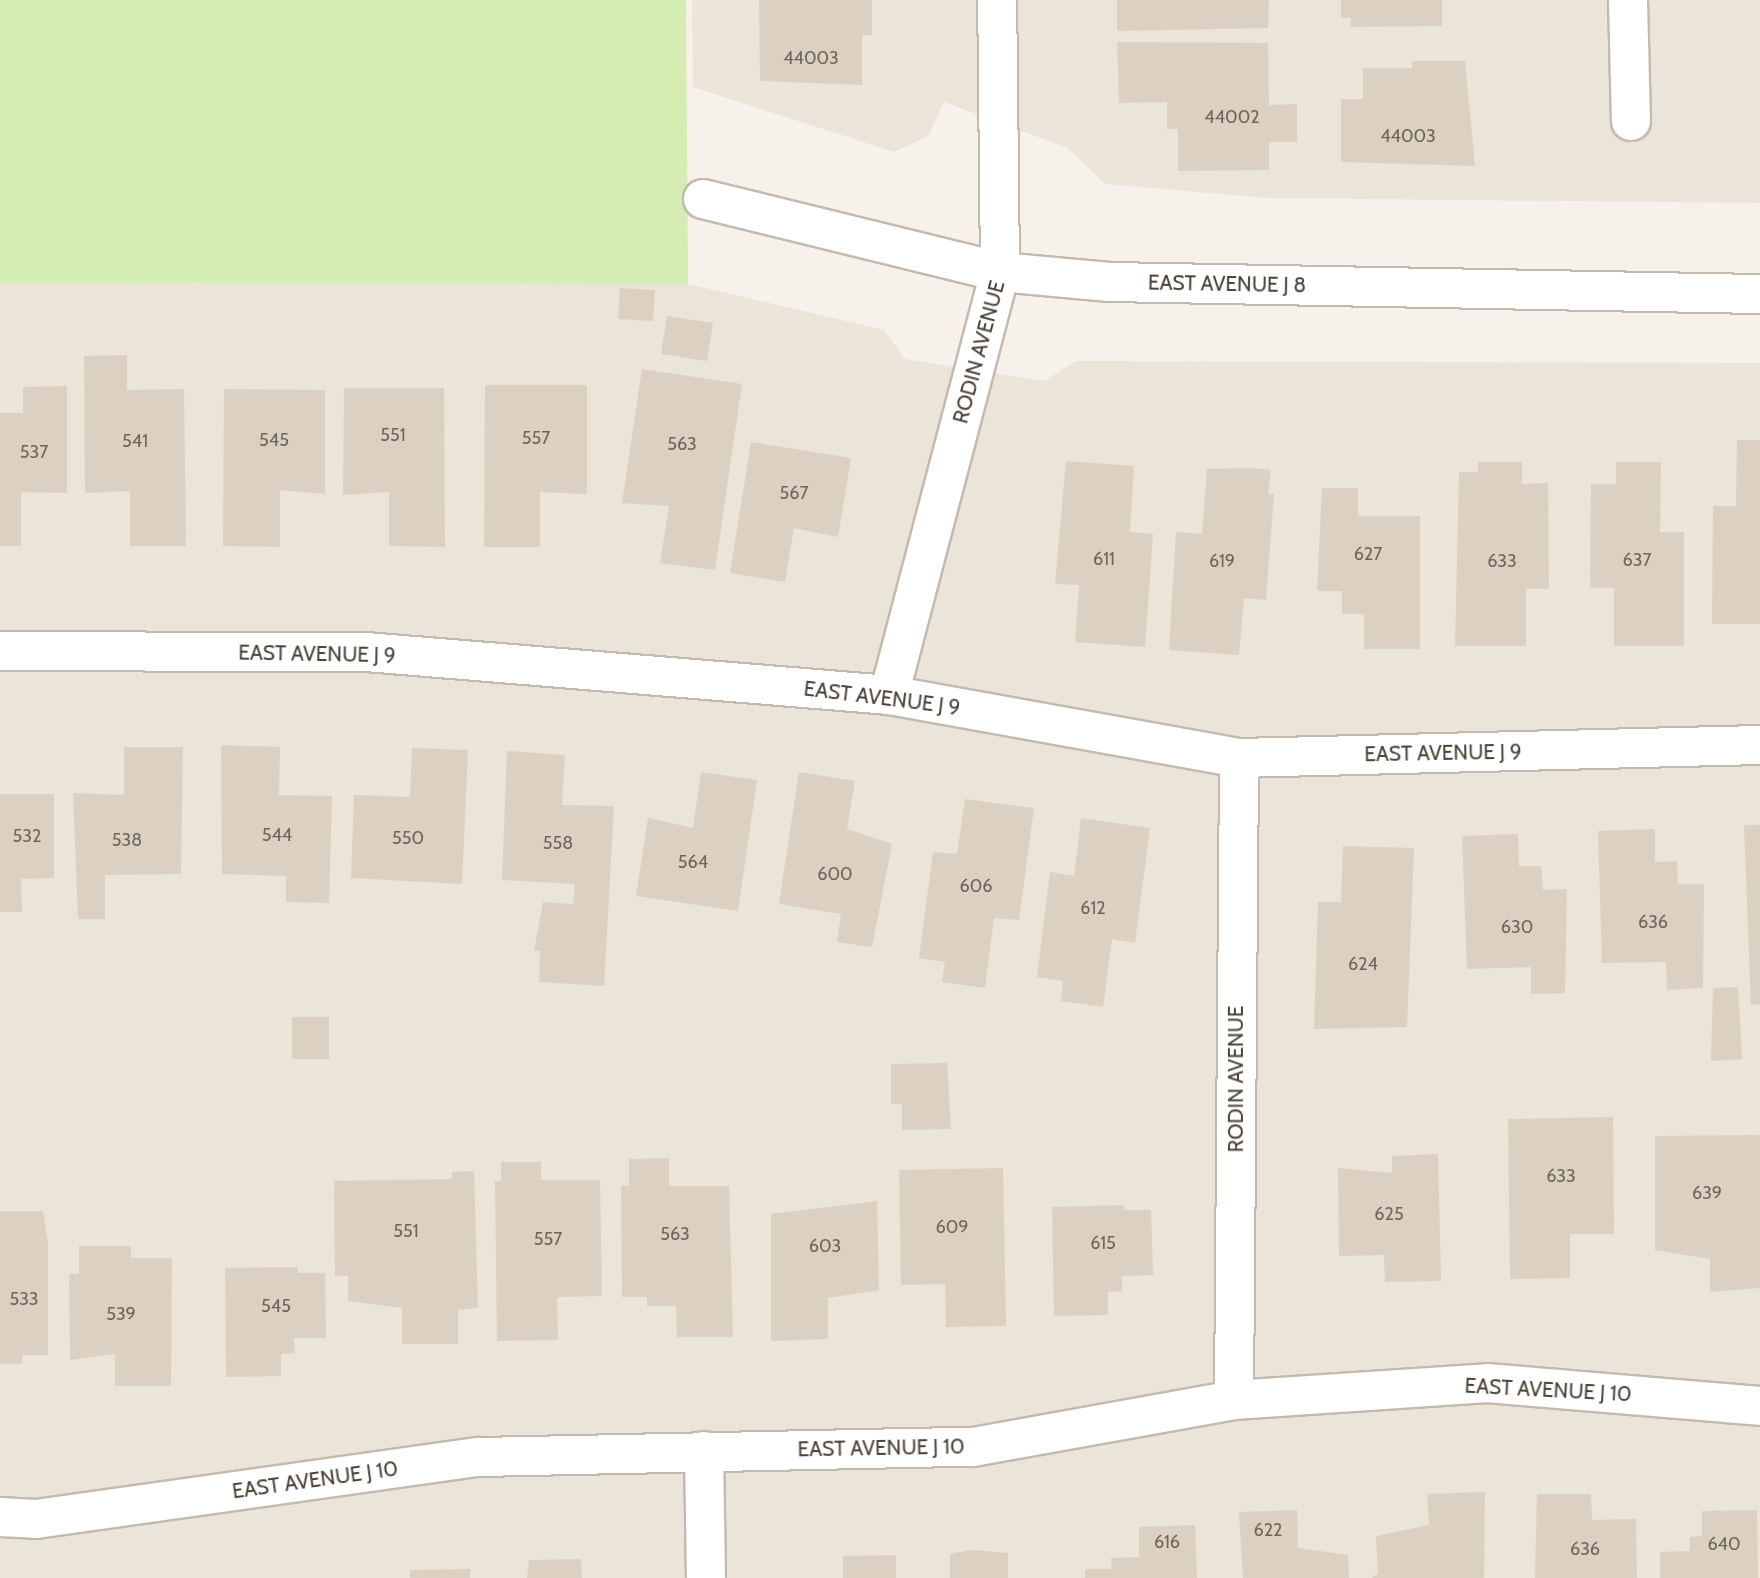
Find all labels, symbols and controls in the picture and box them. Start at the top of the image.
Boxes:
house number: 44003 [783,47,839,69]
house number: 44002 [1204,106,1260,128]
house number: 44003 [1380,125,1436,147]
street label: EAST AVENUE J 8 [1148,270,1306,298]
street label: RODIN AVENUE [948,278,1010,426]
house number: 551 [380,424,406,446]
house number: 557 [522,427,550,449]
house number: 545 [259,429,289,451]
house number: 541 [122,430,148,452]
house number: 563 [667,433,697,455]
house number: 537 [20,441,48,463]
house number: 567 [780,482,808,504]
house number: 627 [1354,543,1382,565]
house number: 611 [1093,548,1115,570]
house number: 637 [1622,549,1652,571]
house number: 619 [1209,550,1235,572]
house number: 633 [1487,550,1517,572]
street label: EAST AVENUE J 9 [238,640,396,668]
street label: EAST AVENUE J 9 [802,676,962,720]
street label: EAST AVENUE J 9 [1364,739,1522,767]
house number: 544 [262,824,292,846]
house number: 532 [13,825,41,847]
house number: 550 [392,827,424,849]
house number: 538 [112,829,142,851]
house number: 558 [543,832,573,854]
house number: 564 [678,851,708,873]
house number: 600 [817,863,853,885]
house number: 606 [959,875,993,897]
house number: 612 [1080,897,1106,919]
house number: 636 [1638,911,1668,933]
house number: 630 [1501,916,1533,938]
house number: 624 [1348,953,1378,975]
street label: RODIN AVENUE [1223,1006,1249,1152]
house number: 633 [1546,1165,1576,1187]
house number: 639 [1692,1182,1722,1204]
house number: 625 [1374,1203,1404,1225]
house number: 609 [935,1216,969,1238]
house number: 551 [393,1220,419,1242]
house number: 563 [660,1223,690,1245]
house number: 557 [534,1228,562,1250]
house number: 615 [1090,1232,1116,1254]
house number: 603 [809,1235,841,1257]
house number: 533 [9,1288,39,1310]
house number: 545 [261,1295,291,1317]
house number: 539 [106,1303,136,1325]
street label: EAST AVENUE J 10 [1464,1373,1632,1407]
street label: EAST AVENUE J 10 [797,1434,965,1462]
street label: EAST AVENUE J 10 [231,1456,399,1504]
house number: 622 [1253,1519,1283,1541]
house number: 616 [1154,1531,1180,1553]
house number: 640 [1707,1533,1741,1555]
house number: 636 [1570,1538,1600,1560]

